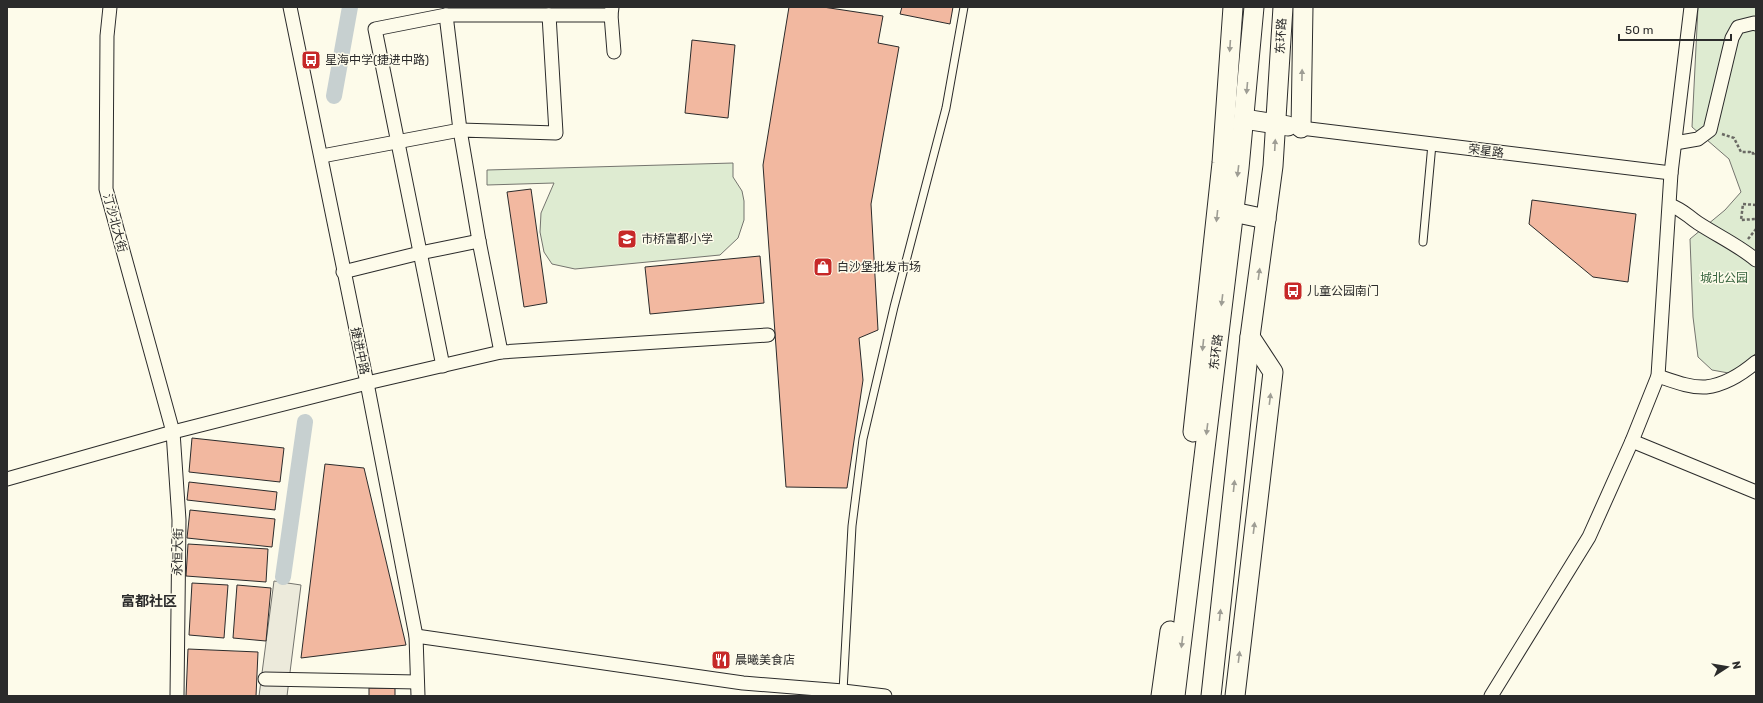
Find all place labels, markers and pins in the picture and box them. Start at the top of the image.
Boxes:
bus stop icon: 星海中学(捷进中路) [300,49,322,71]
place label: 星海中学(捷进中路) [325,53,429,67]
school or university icon: 市桥富都小学 [616,228,638,250]
place label: 市桥富都小学 [641,232,713,246]
shop icon: 白沙堡批发市场 [812,256,834,278]
place label: 白沙堡批发市场 [837,260,921,274]
bus stop icon: 儿童公园南门 [1282,280,1304,302]
place label: 儿童公园南门 [1307,284,1379,298]
restaurant icon: 晨曦美食店 [710,649,732,671]
place label: 晨曦美食店 [735,653,795,667]

